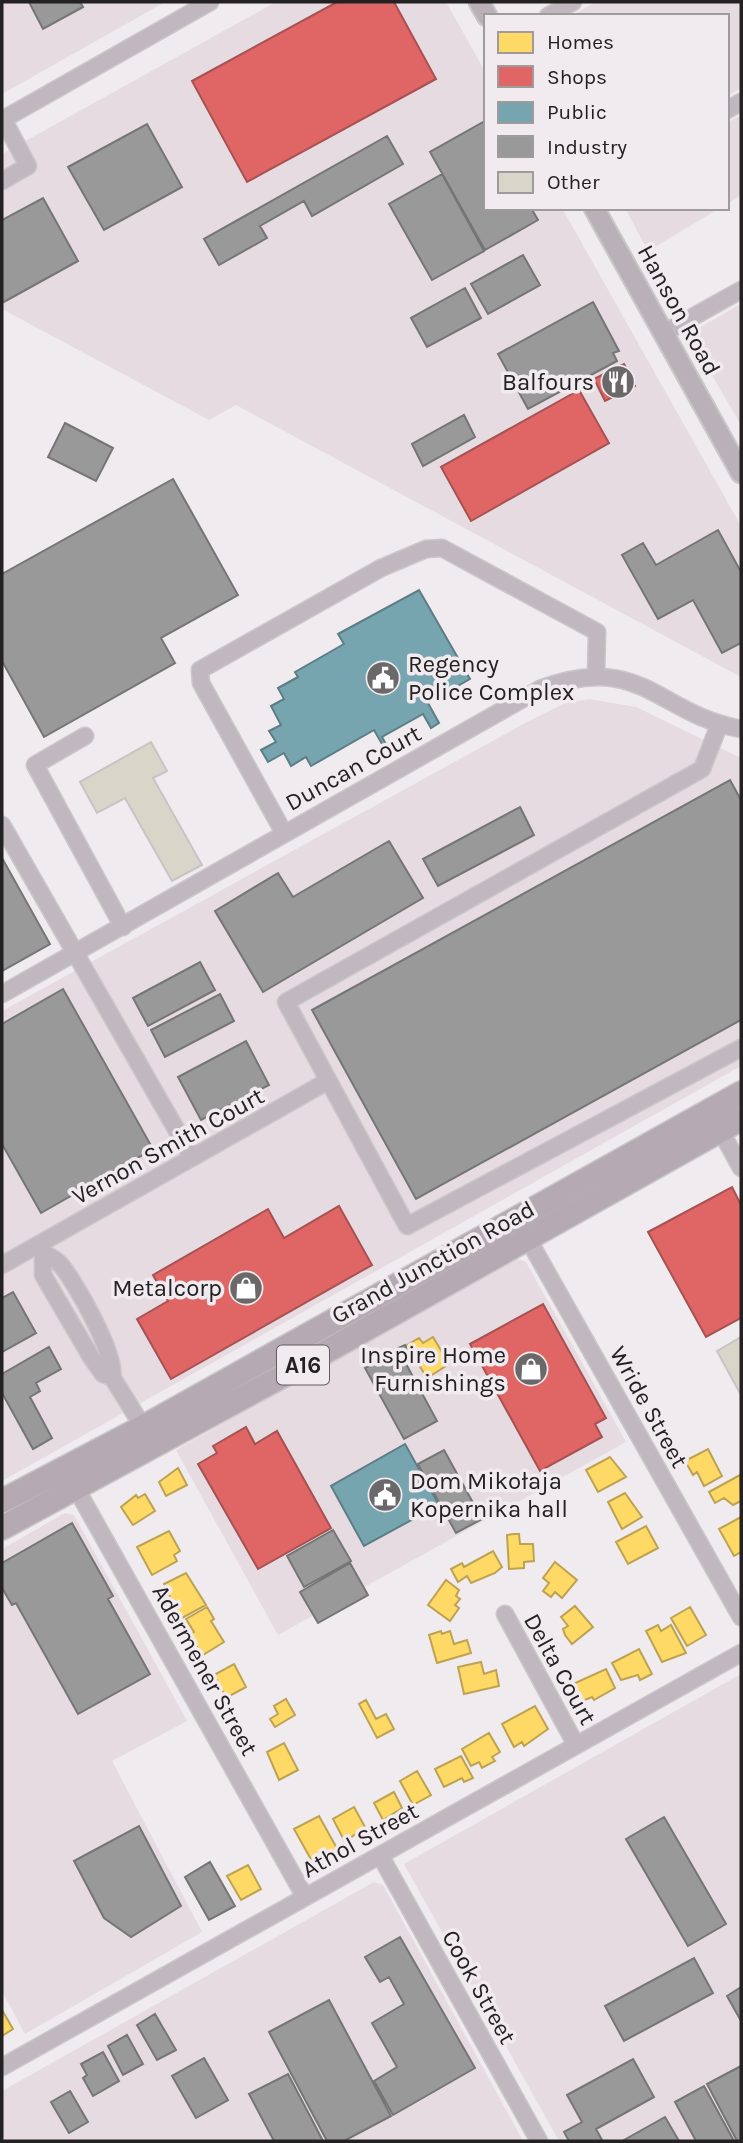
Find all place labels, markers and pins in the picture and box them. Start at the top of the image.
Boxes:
restaurant icon: Balfours [599,363,637,401]
place label: Balfours [502,368,594,396]
place label: Regency Police Complex [408,650,574,706]
public building icon: Regency Police Complex [364,659,402,697]
shop icon: Metalcorp [227,1269,265,1307]
place label: Metalcorp [112,1274,222,1302]
place label: Inspire Home Furnishings [360,1341,506,1397]
shop icon: Inspire Home Furnishings [512,1350,550,1388]
place label: Dom Mikołaja Kopernika hall [410,1467,568,1523]
public building icon: Dom Mikołaja Kopernika hall [366,1476,404,1514]

